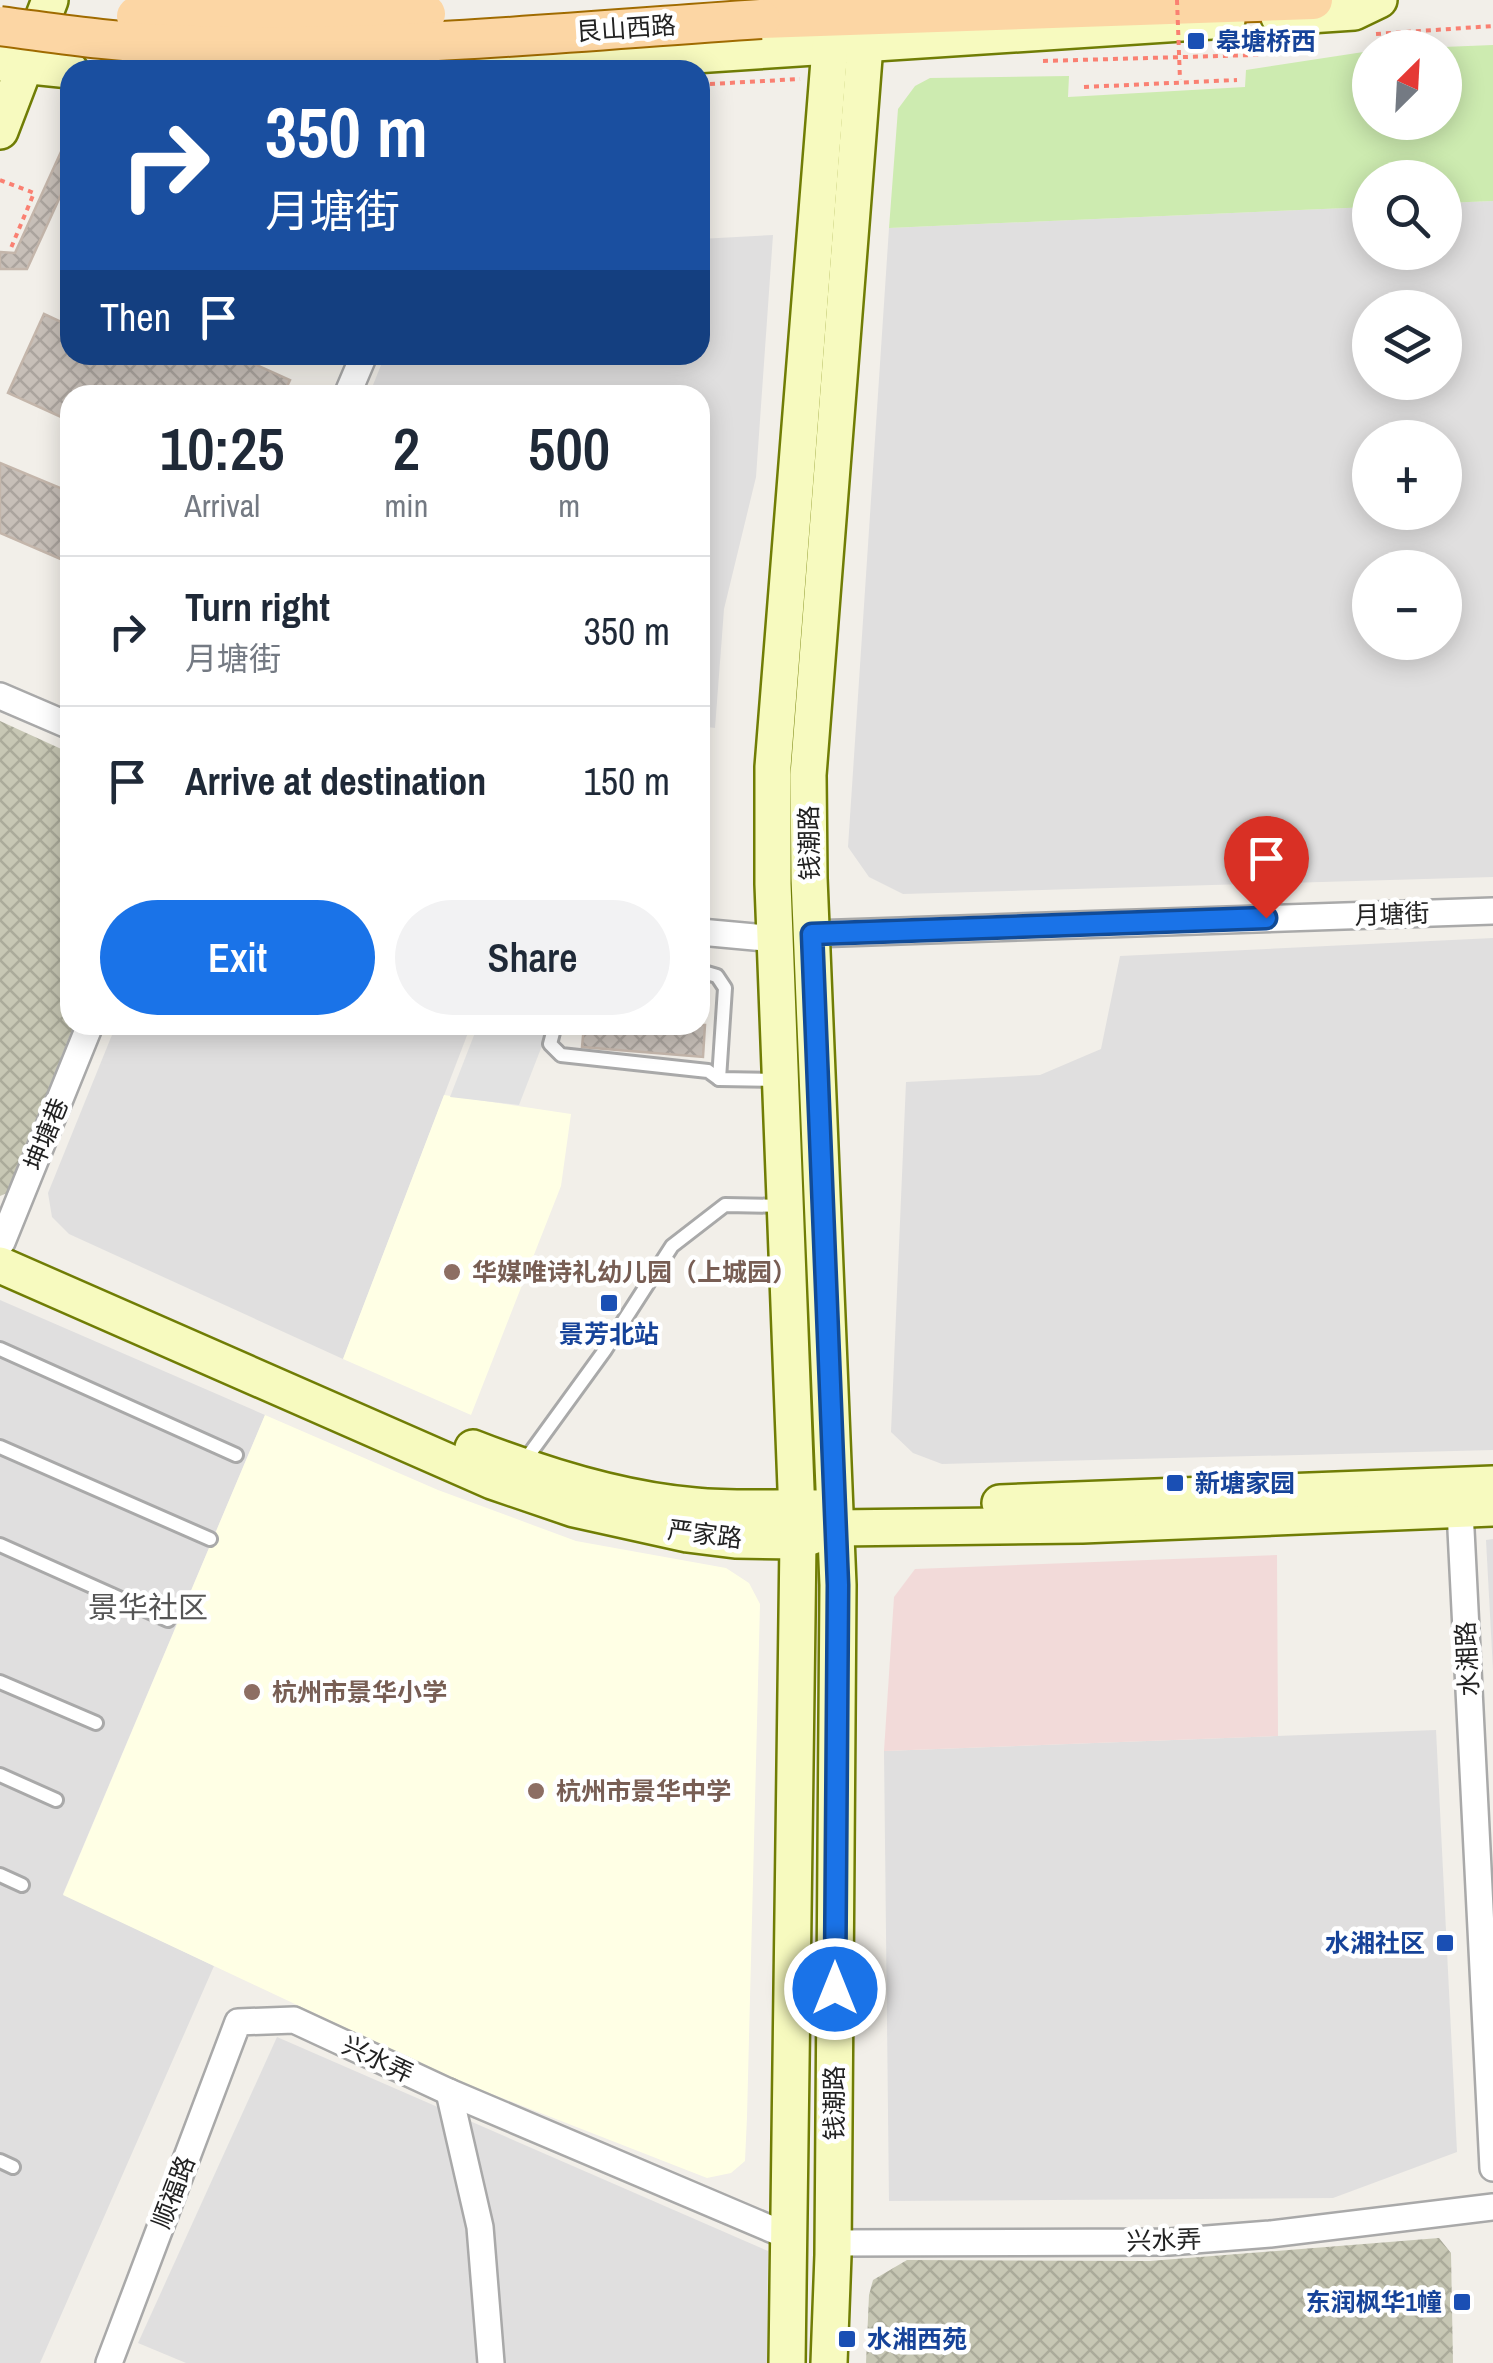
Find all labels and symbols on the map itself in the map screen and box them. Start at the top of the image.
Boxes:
street label: 艮山西路 [575,8,677,48]
place label: 皋塘桥西 [1216,24,1316,58]
marker: 皋塘桥西 [1185,30,1207,52]
north arrow [1352,30,1462,140]
street label: 钱潮路 [791,805,827,881]
pin [1224,816,1309,919]
street label: 月塘街 [1354,896,1430,932]
street label: 坤塘巷 [16,1093,76,1175]
place label: 华媒唯诗礼幼儿园（上城园） [472,1255,797,1289]
marker: 华媒唯诗礼幼儿园（上城园） [441,1261,463,1283]
marker: 景芳北站 [598,1292,620,1314]
place label: 景芳北站 [559,1317,659,1351]
place label: 新塘家园 [1195,1466,1295,1500]
marker: 新塘家园 [1164,1472,1186,1494]
street label: 严家路 [666,1513,744,1555]
district label: 景华社区 [88,1587,208,1627]
street label: 水湘路 [1448,1621,1486,1697]
place label: 杭州市景华小学 [272,1675,447,1709]
marker: 杭州市景华小学 [241,1681,263,1703]
place label: 杭州市景华中学 [556,1774,731,1808]
marker: 杭州市景华中学 [525,1780,547,1802]
place label: 水湘社区 [1325,1926,1425,1960]
marker: 水湘社区 [1434,1932,1456,1954]
position arrow [783,1937,887,2041]
street label: 兴水弄 [337,2028,419,2090]
street label: 钱潮路 [817,2065,851,2141]
street label: 顺福路 [144,2151,202,2233]
street label: 兴水弄 [1126,2222,1202,2258]
place label: 东润枫华1幢 [1306,2285,1442,2319]
marker: 东润枫华1幢 [1451,2291,1473,2313]
place label: 水湘西苑 [867,2322,967,2356]
marker: 水湘西苑 [836,2328,858,2350]

